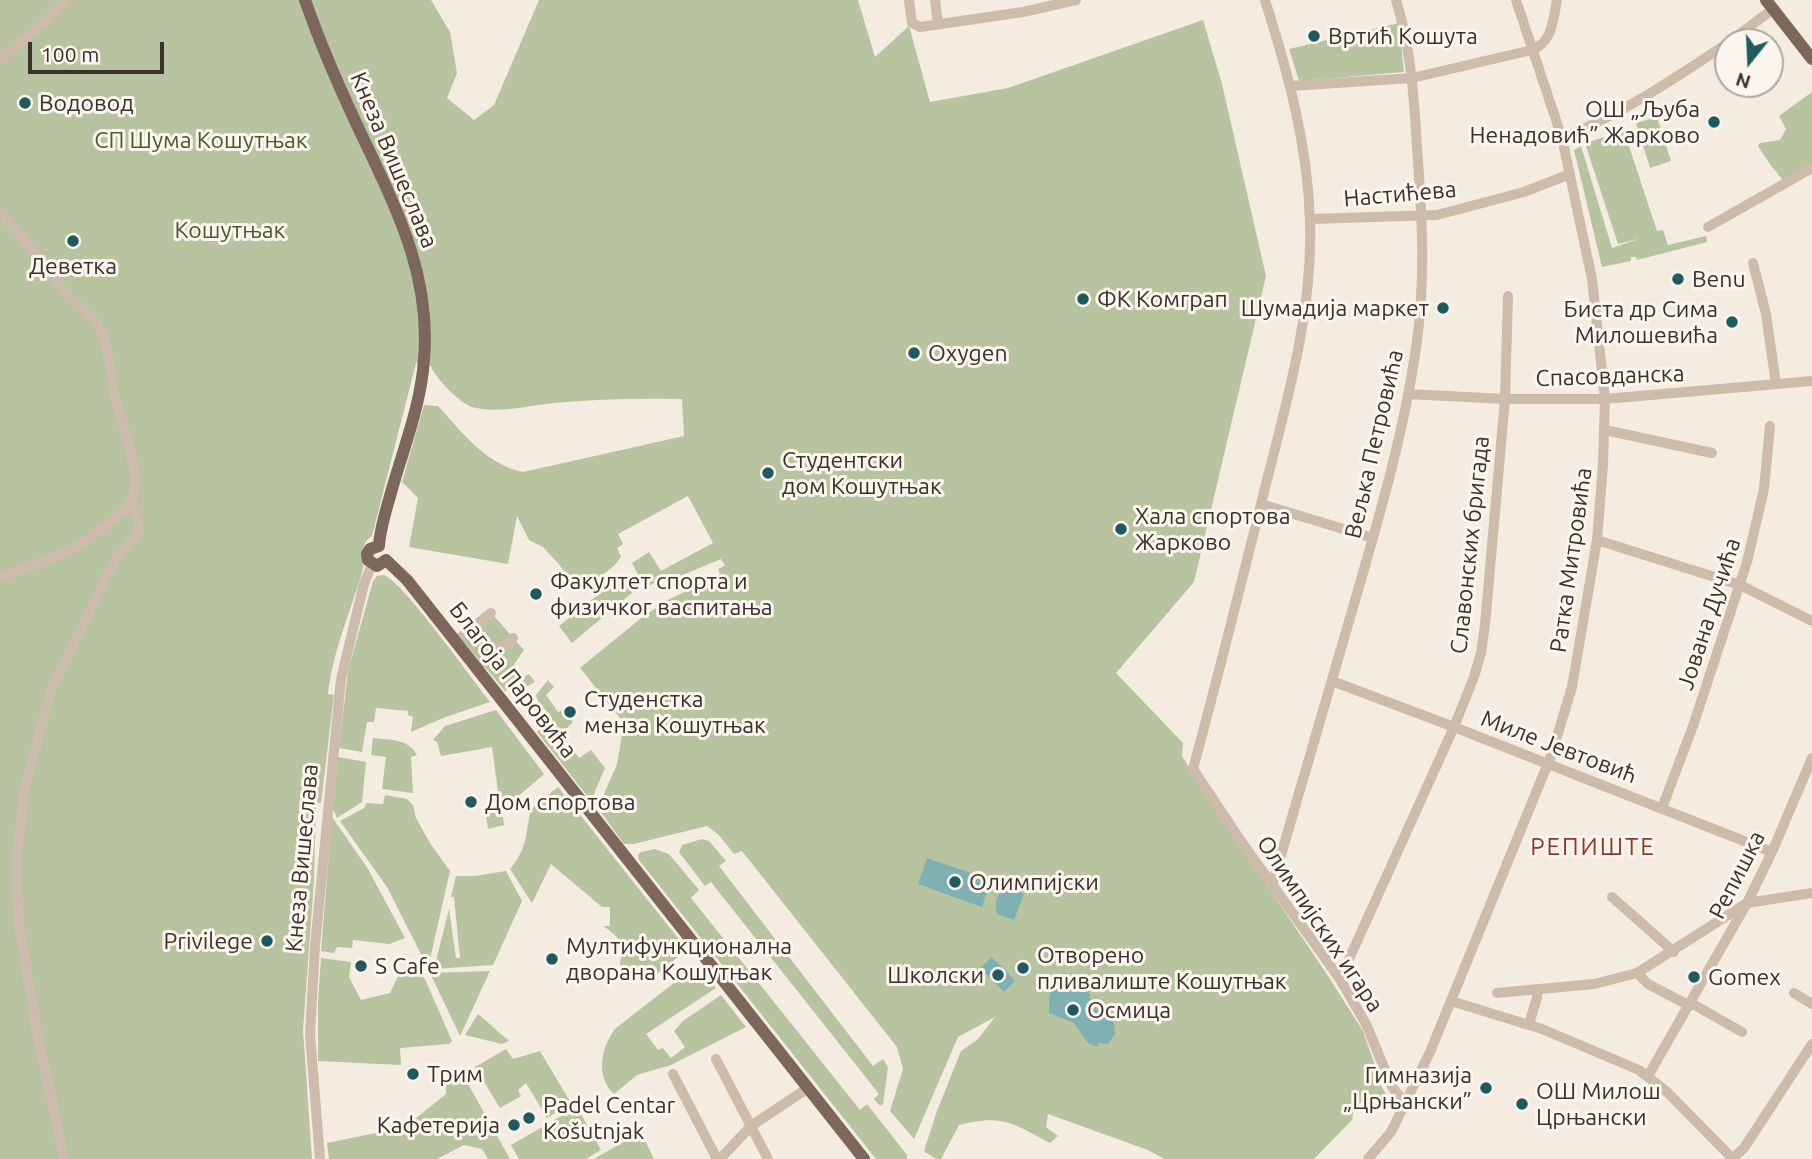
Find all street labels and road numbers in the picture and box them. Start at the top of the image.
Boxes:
street label: Кнеза Вишеслава [344,68,444,252]
street label: Настићева [1342,175,1458,213]
street label: Вељка Петровића [1339,347,1409,541]
street label: Спасовданска [1535,360,1685,392]
street label: Славонских бригада [1445,434,1495,656]
street label: Ратка Митровића [1544,466,1598,654]
street label: Јована Дучића [1671,534,1747,694]
street label: Благоја Паровића [443,596,583,764]
street label: Миле Јевтовић [1477,705,1641,789]
street label: Кнеза Вишеслава [280,763,324,953]
street label: Репишка [1703,826,1771,924]
street label: Олимпијских игара [1251,831,1389,1017]

